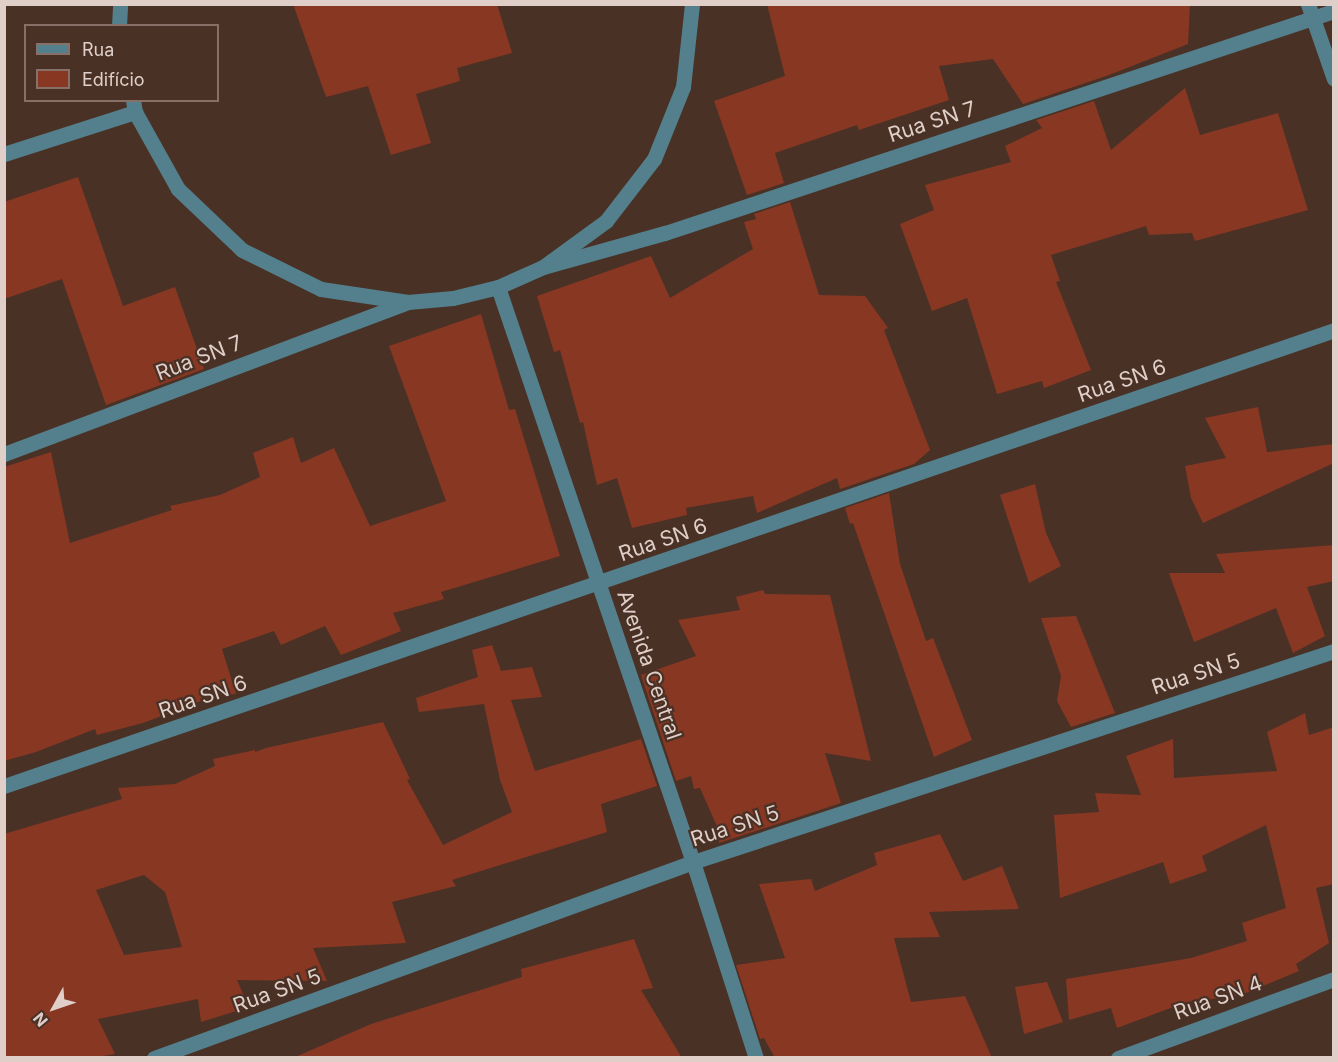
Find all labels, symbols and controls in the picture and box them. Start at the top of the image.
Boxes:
legend [24,24,219,102]
text: Rua [82,39,114,60]
text: Edifício [82,69,145,90]
street label: Rua SN 7 [885,96,979,148]
street label: Rua SN 7 [152,330,246,386]
street label: Rua SN 6 [1074,354,1170,408]
street label: Rua SN 6 [615,513,711,567]
street label: Avenida Central [612,587,686,743]
street label: Rua SN 5 [1149,648,1243,700]
street label: Rua SN 6 [155,670,251,724]
street label: Rua SN 5 [688,800,782,852]
street label: Rua SN 5 [230,963,324,1019]
street label: Rua SN 4 [1170,970,1266,1026]
north arrow [24,978,84,1038]
text: N [29,1008,52,1031]

